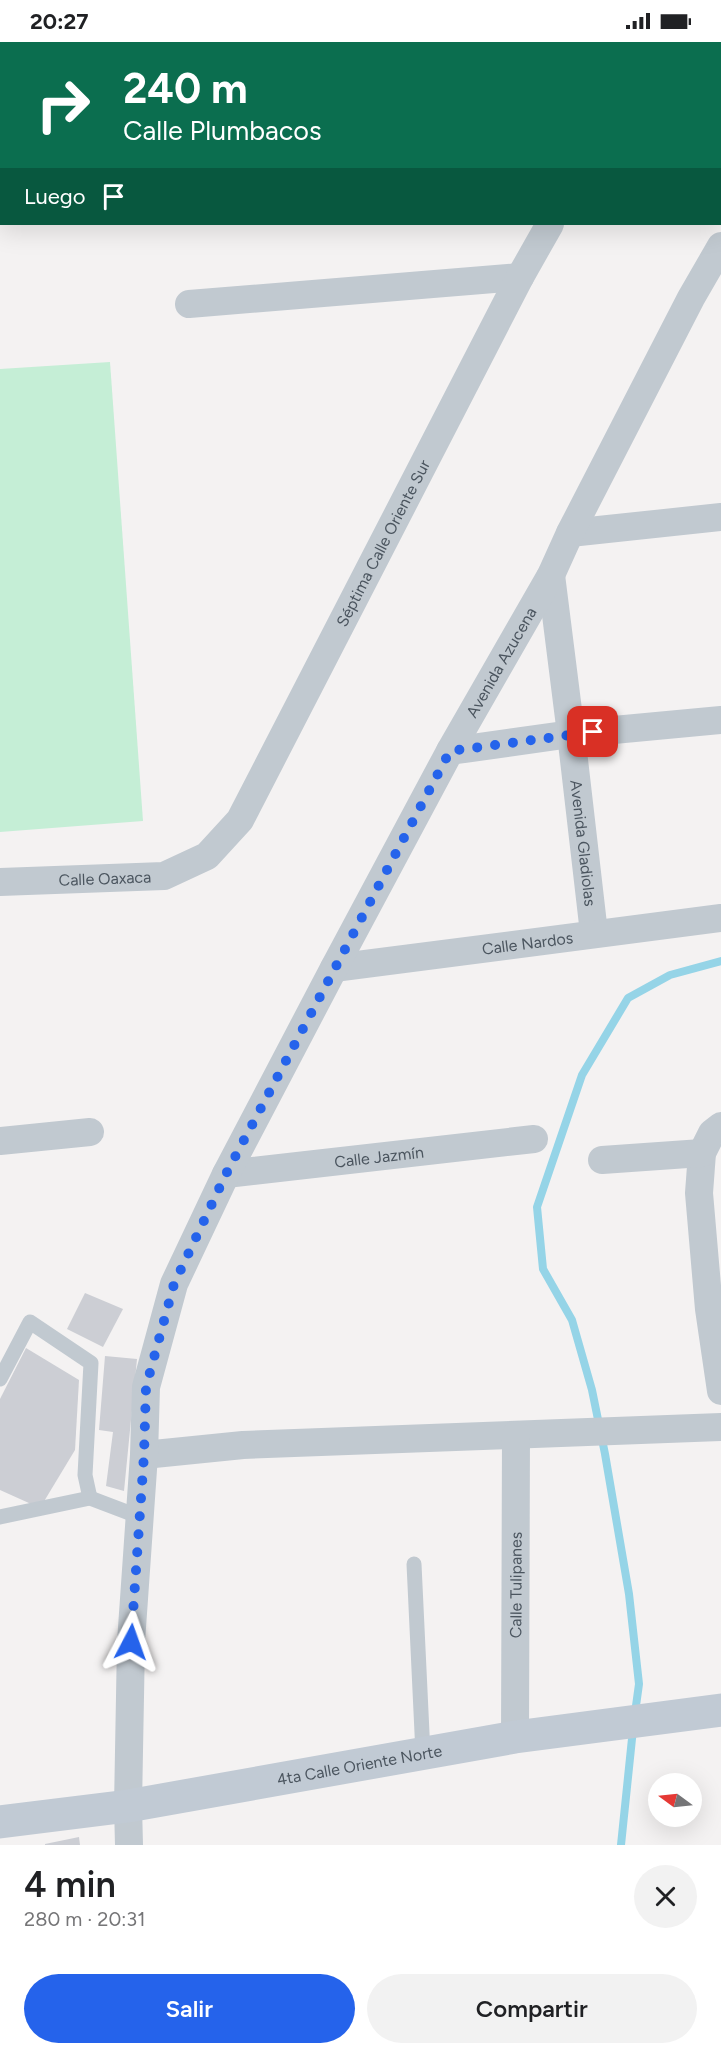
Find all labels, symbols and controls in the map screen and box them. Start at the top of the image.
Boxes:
text: 20:27 [30,8,89,35]
text: 240 m [123,63,248,114]
icon: right [24,66,102,144]
text: Calle Plumbacos [123,114,322,147]
icon: arrive [97,180,130,213]
text: Luego [24,183,85,210]
street label: Séptima Calle Oriente Sur [332,456,434,630]
street label: Avenida Azucena [462,604,540,721]
pin [567,706,618,757]
icon: arrive [576,715,609,748]
street label: Avenida Gladiolas [566,779,600,907]
street label: Calle Oaxaca [58,867,152,890]
street label: Calle Nardos [481,928,574,959]
street label: Calle Jazmín [333,1143,425,1172]
street label: Calle Tulipanes [506,1532,526,1638]
position arrow [99,1610,163,1674]
street label: 4ta Calle Oriente Norte [275,1741,444,1789]
north arrow [648,1773,702,1827]
map controls [648,1773,702,1827]
text: 4 min [24,1863,116,1906]
button: close [634,1865,697,1928]
text: 280 m · 20:31 [24,1907,145,1931]
button: Salir [24,1974,355,2043]
button: Compartir [367,1974,697,2043]

